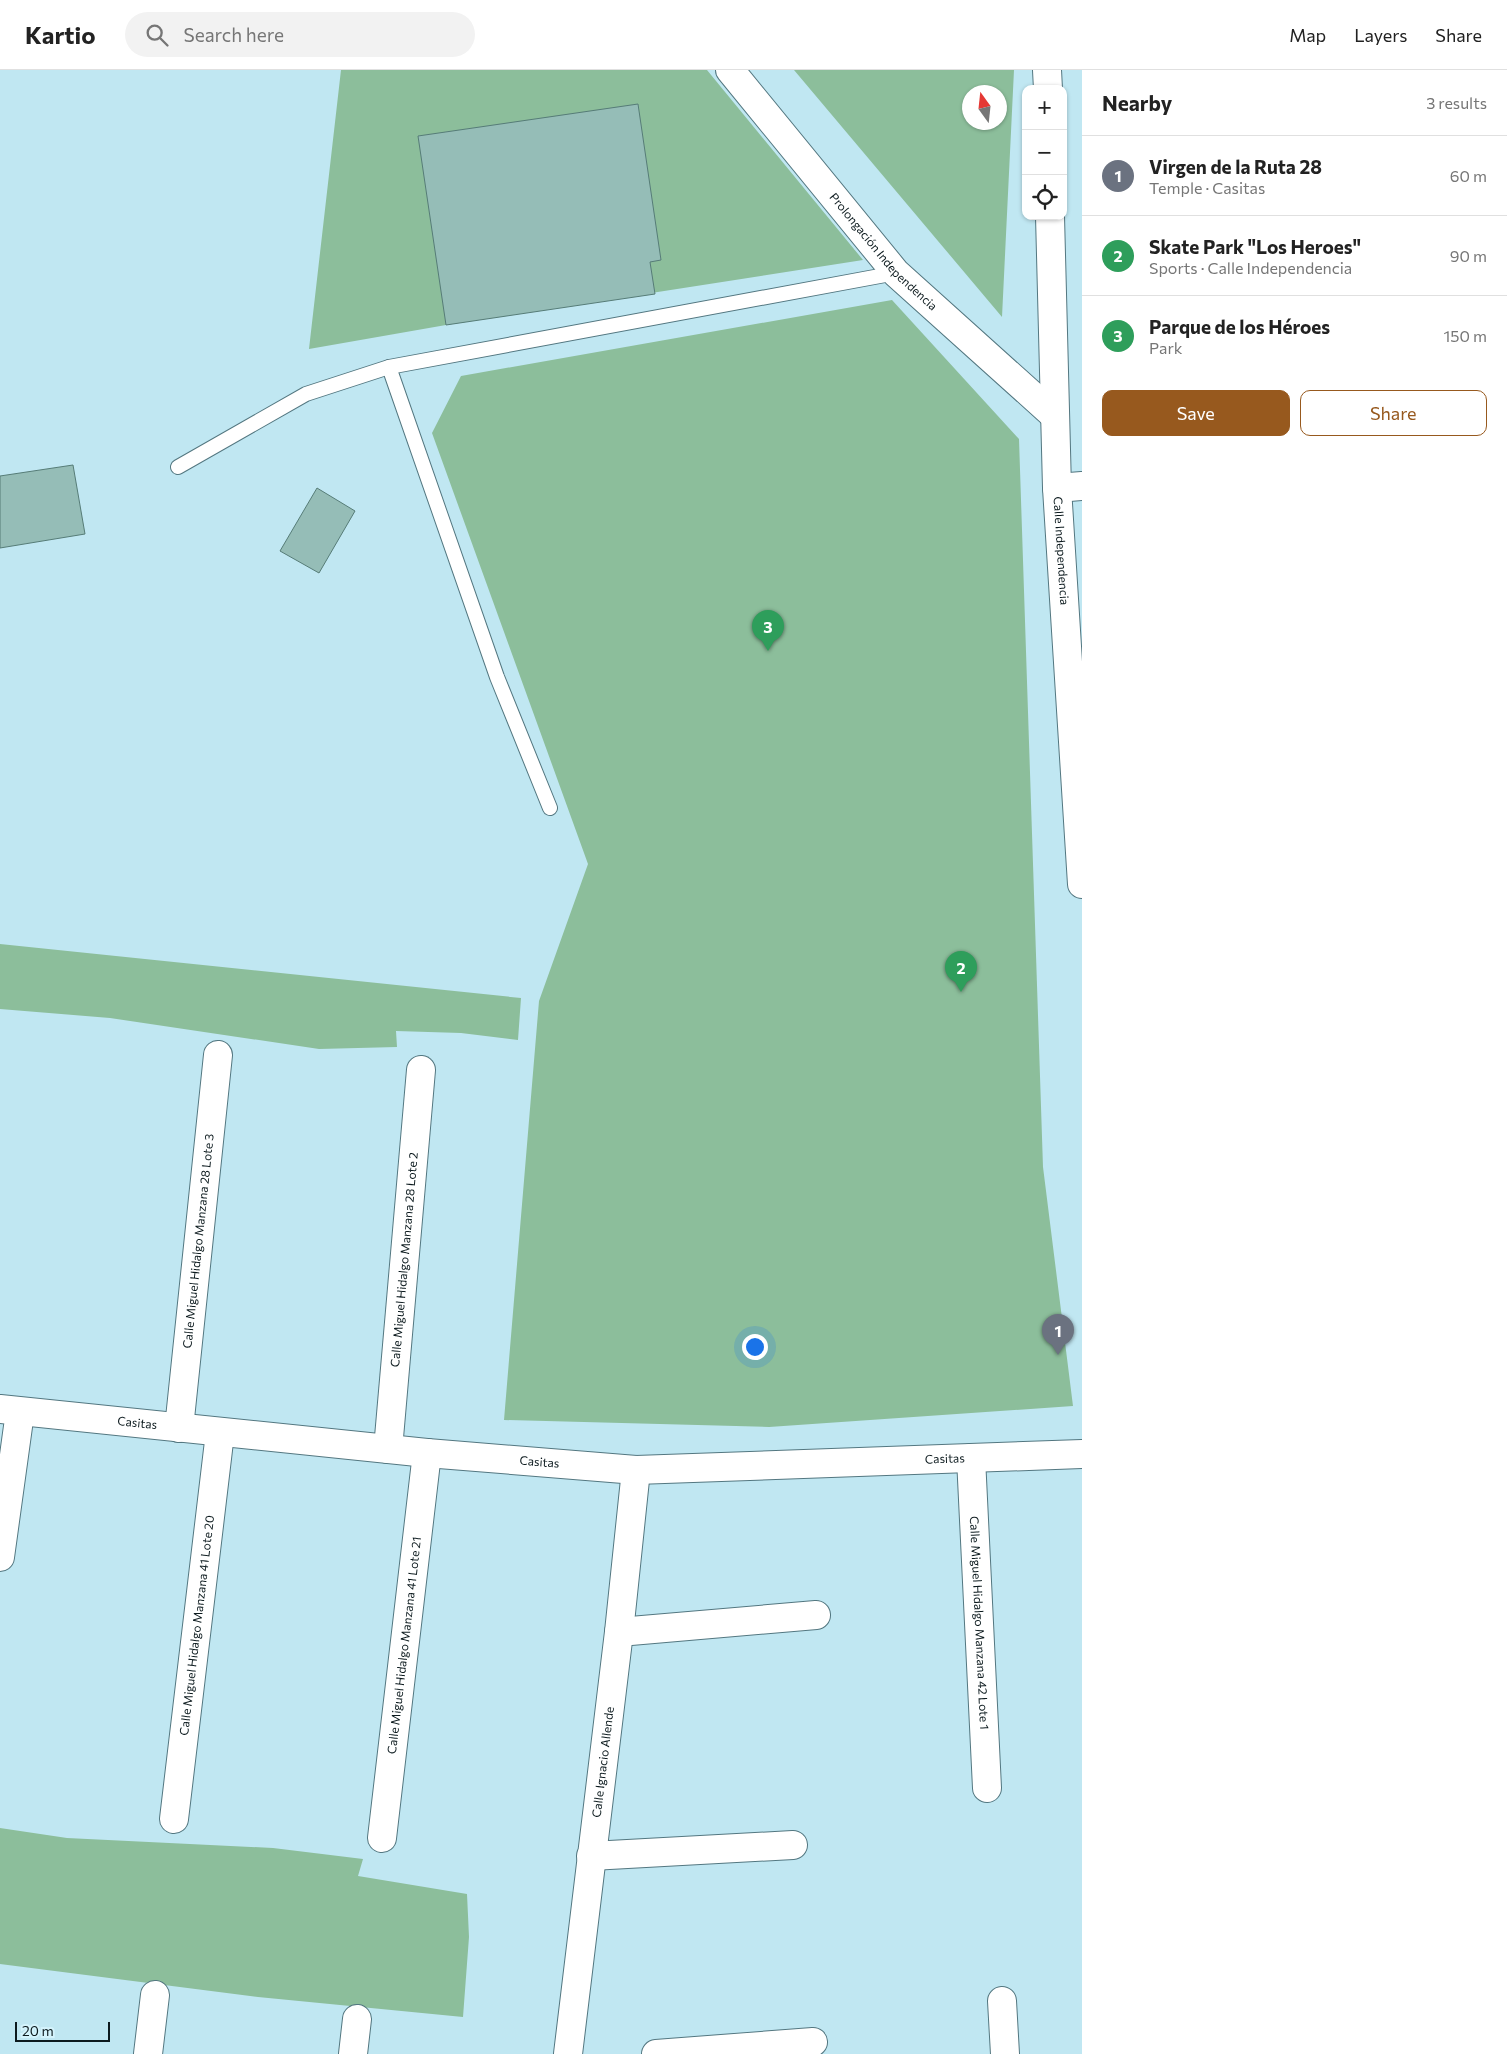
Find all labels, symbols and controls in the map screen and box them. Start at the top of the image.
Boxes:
search box [125,12,475,57]
text: Kartio [25,20,95,49]
icon: search [143,21,171,49]
text: Search here [183,23,284,46]
text: Map [1289,24,1326,46]
text: Layers [1354,24,1407,46]
text: Share [1435,24,1482,46]
north arrow [962,85,1007,130]
map controls [1022,85,1067,220]
button: + [1022,85,1067,130]
text: Nearby [1102,90,1172,115]
text: 3 results [1426,93,1487,112]
button: − [1022,130,1067,175]
text: Virgen de la Ruta 28 [1149,155,1322,178]
text: 1 [1114,166,1122,185]
text: 60 m [1450,166,1487,185]
button: locate [1022,175,1067,220]
text: Temple · Casitas [1149,178,1265,197]
street label: Prolongación Independencia [827,190,941,313]
text: Skate Park "Los Heroes" [1149,235,1361,258]
text: 2 [1113,246,1123,265]
text: 90 m [1450,246,1487,265]
text: Sports · Calle Independencia [1149,258,1352,277]
text: Parque de los Héroes [1149,315,1330,338]
text: 3 [1113,326,1123,345]
text: 150 m [1444,326,1487,345]
text: Park [1149,338,1182,357]
button: Save [1102,390,1290,436]
button: Share [1300,390,1487,436]
street label: Calle Independencia [1052,496,1072,605]
pin: 3 [752,610,784,651]
pin: 2 [945,951,977,992]
street label: Calle Miguel Hidalgo Manzana 28 Lote 3 [179,1133,216,1349]
street label: Calle Miguel Hidalgo Manzana 28 Lote 2 [387,1151,420,1368]
pin: 1 [1042,1314,1074,1355]
your location [742,1334,768,1360]
street label: Casitas [117,1413,158,1431]
street label: Casitas [925,1450,965,1466]
street label: Casitas [519,1453,560,1470]
street label: Calle Miguel Hidalgo Manzana 41 Lote 20 [176,1514,216,1736]
street label: Calle Miguel Hidalgo Manzana 42 Lote 1 [968,1516,992,1730]
street label: Calle Miguel Hidalgo Manzana 41 Lote 21 [384,1536,423,1755]
street label: Calle Ignacio Allende [589,1706,616,1818]
scale bar [15,2019,110,2042]
text: 20 m [22,2022,54,2039]

